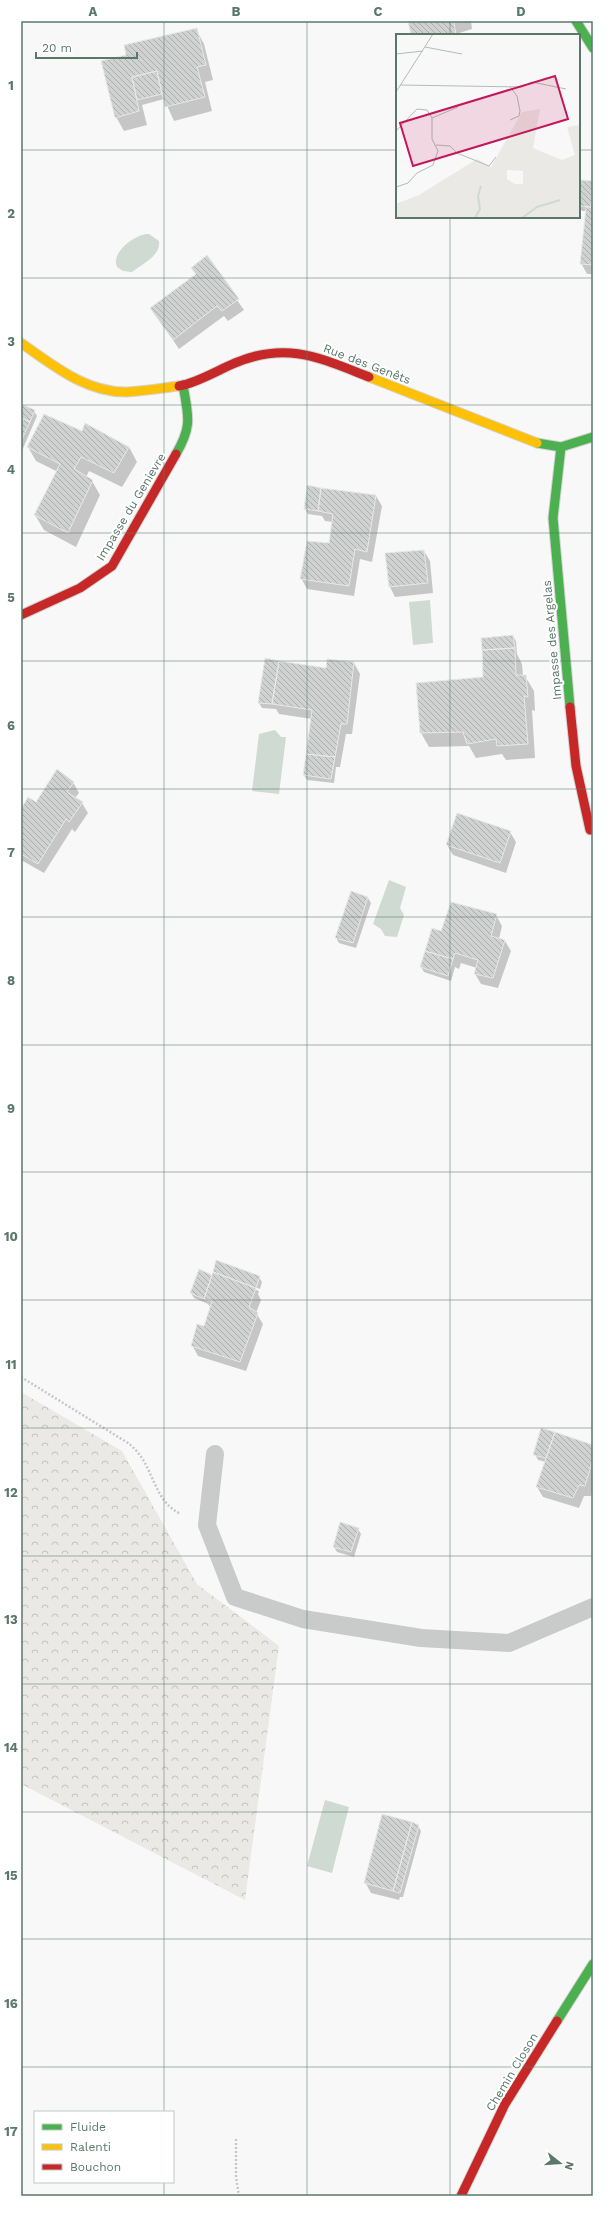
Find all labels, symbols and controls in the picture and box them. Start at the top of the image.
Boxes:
text: A [89,4,98,19]
text: B [232,4,241,19]
text: C [374,4,383,19]
text: D [516,4,526,19]
scale bar [36,34,137,60]
inset map [396,34,580,218]
text: 20 m [42,41,72,55]
text: 1 [8,78,14,93]
text: 2 [7,206,15,221]
text: 3 [7,334,15,349]
street label: Rue des Genêts [321,341,413,387]
street label: Impasse du Genievre [93,451,169,563]
text: 4 [7,462,16,477]
street label: Impasse des Argelas [540,580,564,700]
text: 5 [7,590,15,605]
text: 6 [7,718,15,733]
text: 7 [7,845,15,860]
text: 8 [7,973,15,988]
text: 9 [7,1101,15,1116]
text: 10 [4,1229,18,1244]
text: 11 [5,1357,17,1372]
text: 12 [4,1485,18,1500]
text: 13 [4,1612,18,1627]
text: 14 [4,1740,19,1755]
text: 15 [4,1868,18,1883]
text: 16 [4,1996,18,2011]
street label: Chemin Closon [483,2030,541,2114]
legend [34,2111,174,2183]
text: Fluide [70,2120,106,2134]
text: 17 [4,2124,18,2139]
text: Ralenti [70,2140,111,2154]
north arrow [540,2143,580,2183]
text: Bouchon [70,2160,121,2174]
text: N [562,2160,576,2172]

